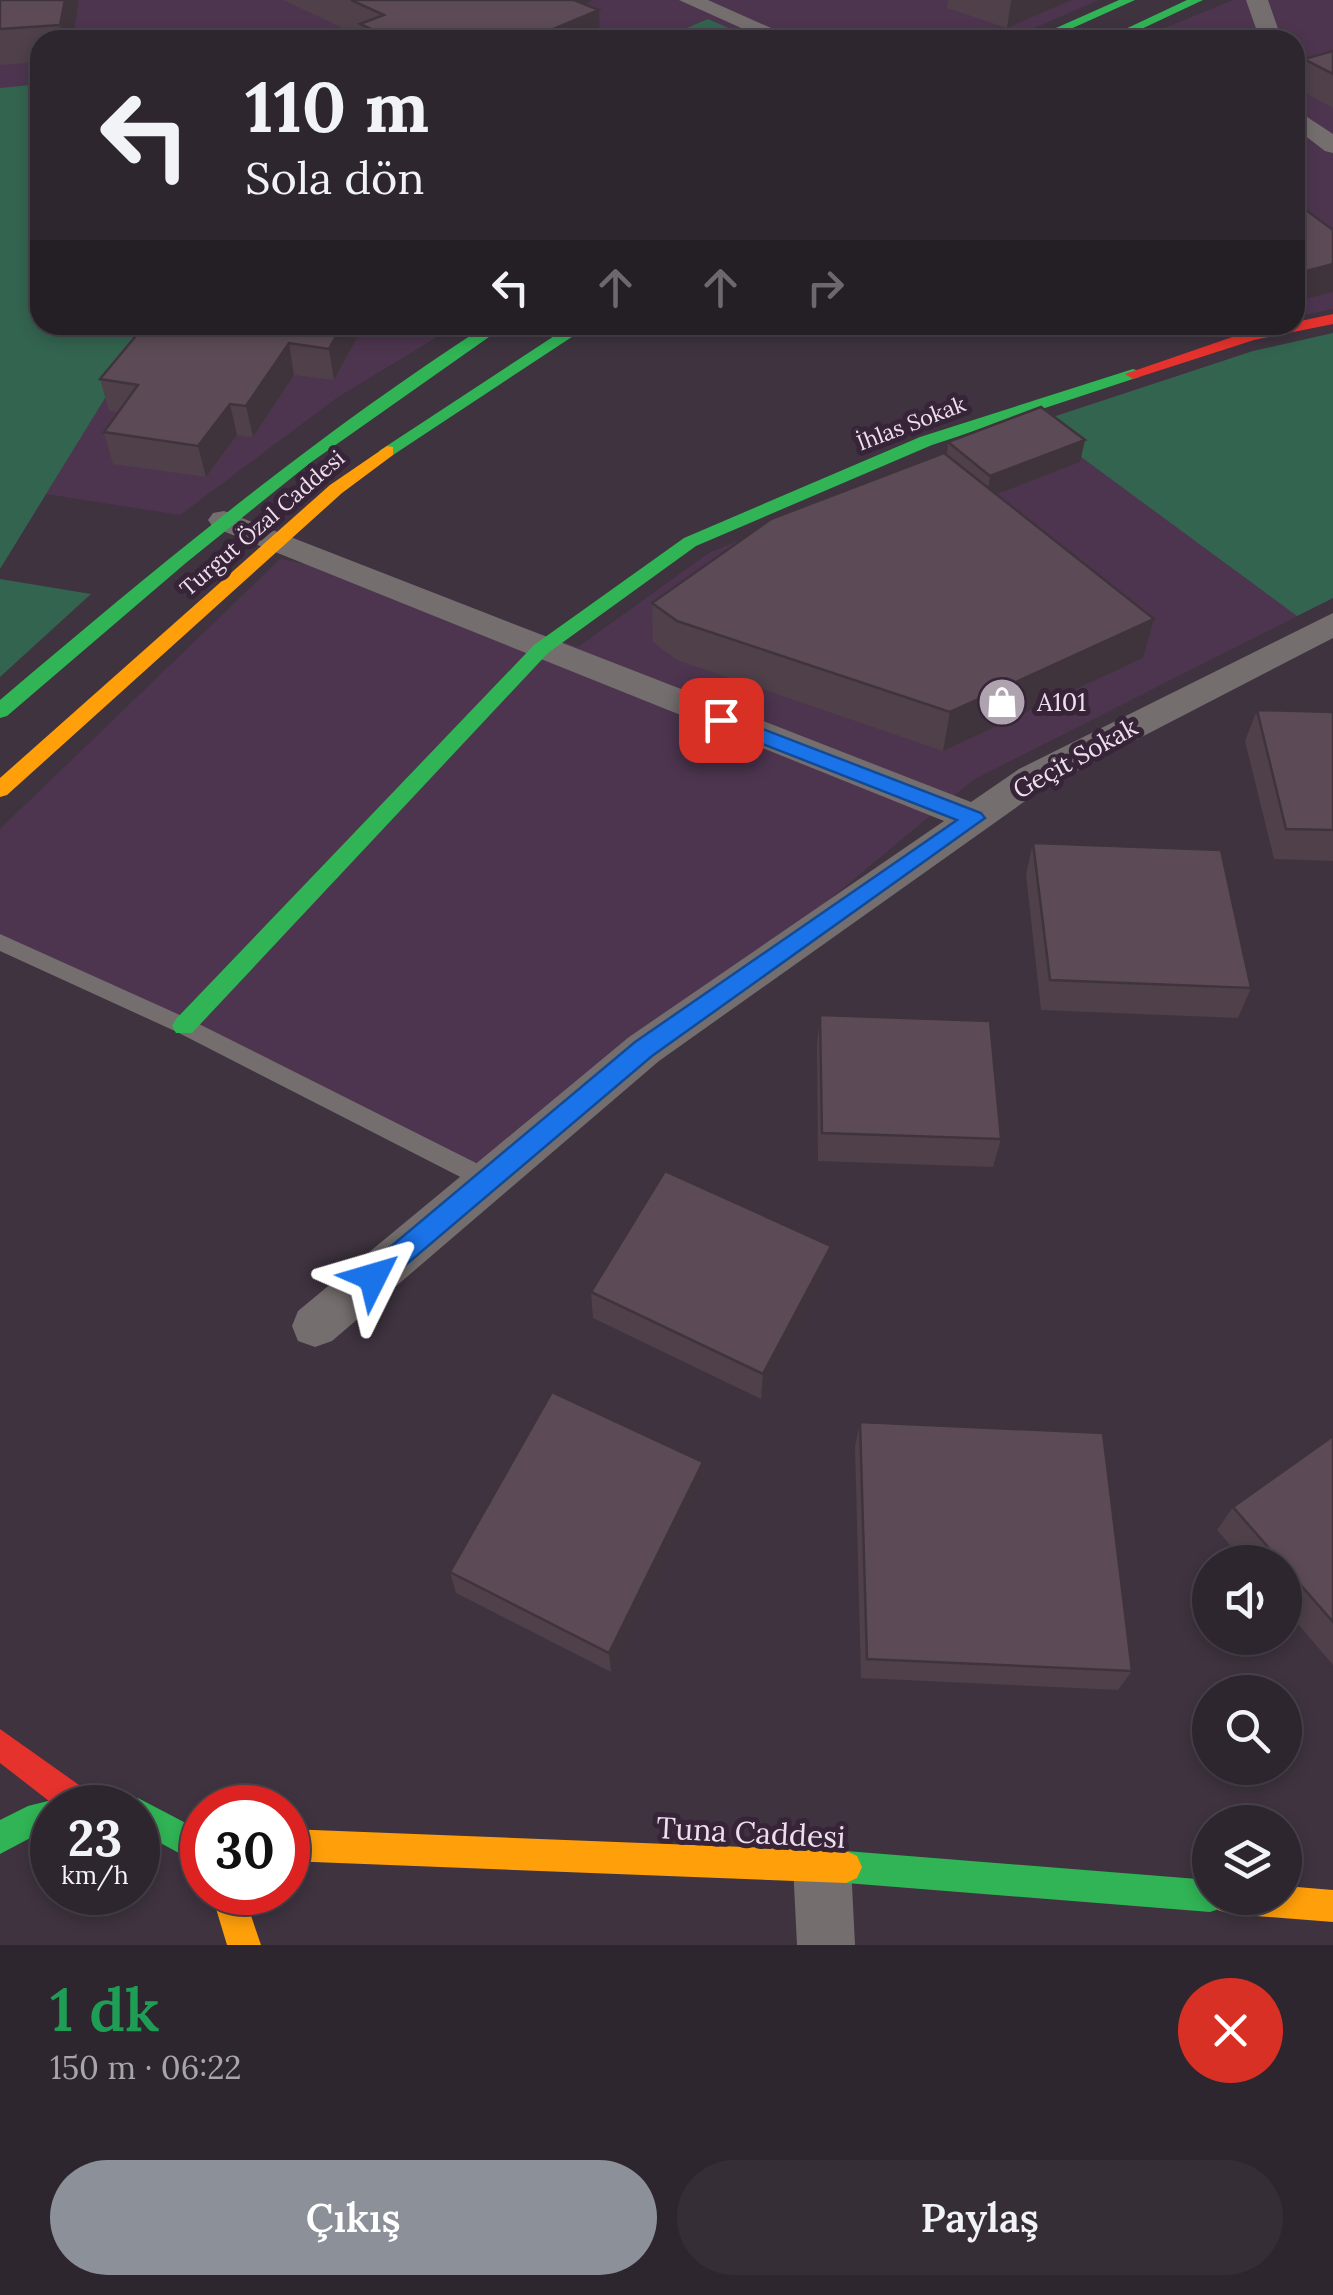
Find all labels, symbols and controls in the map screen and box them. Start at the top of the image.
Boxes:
text: 110 m [245,62,429,151]
icon: left [80,70,210,200]
text: Sola dön [245,149,425,206]
icon: left [483,260,538,315]
icon: ahead [588,260,643,315]
icon: ahead [693,260,748,315]
icon: right [798,260,853,315]
street label: İhlas Sokak [853,389,969,457]
street label: Turgut Özal Caddesi [174,444,350,602]
shop icon: A101 [976,676,1028,728]
pin [679,678,764,763]
place label: A101 [1036,686,1086,718]
icon: arrive [694,693,749,748]
street label: Geçit Sokak [1007,710,1143,805]
position arrow [321,1225,425,1329]
map controls [1192,1545,1302,1915]
button: sound [1192,1545,1302,1655]
button: search [1192,1675,1302,1785]
speed limit sign: 30 [180,1785,310,1915]
button: layers [1192,1805,1302,1915]
text: 23 [68,1806,122,1870]
street label: Tuna Caddesi [656,1808,846,1856]
text: km/h [61,1859,129,1891]
text: 1 dk [50,1971,160,2047]
button: close [1178,1978,1283,2083]
text: 150 m · 06:22 [50,2047,242,2088]
button: Çıkış [50,2160,657,2275]
button: Paylaş [677,2160,1283,2275]

